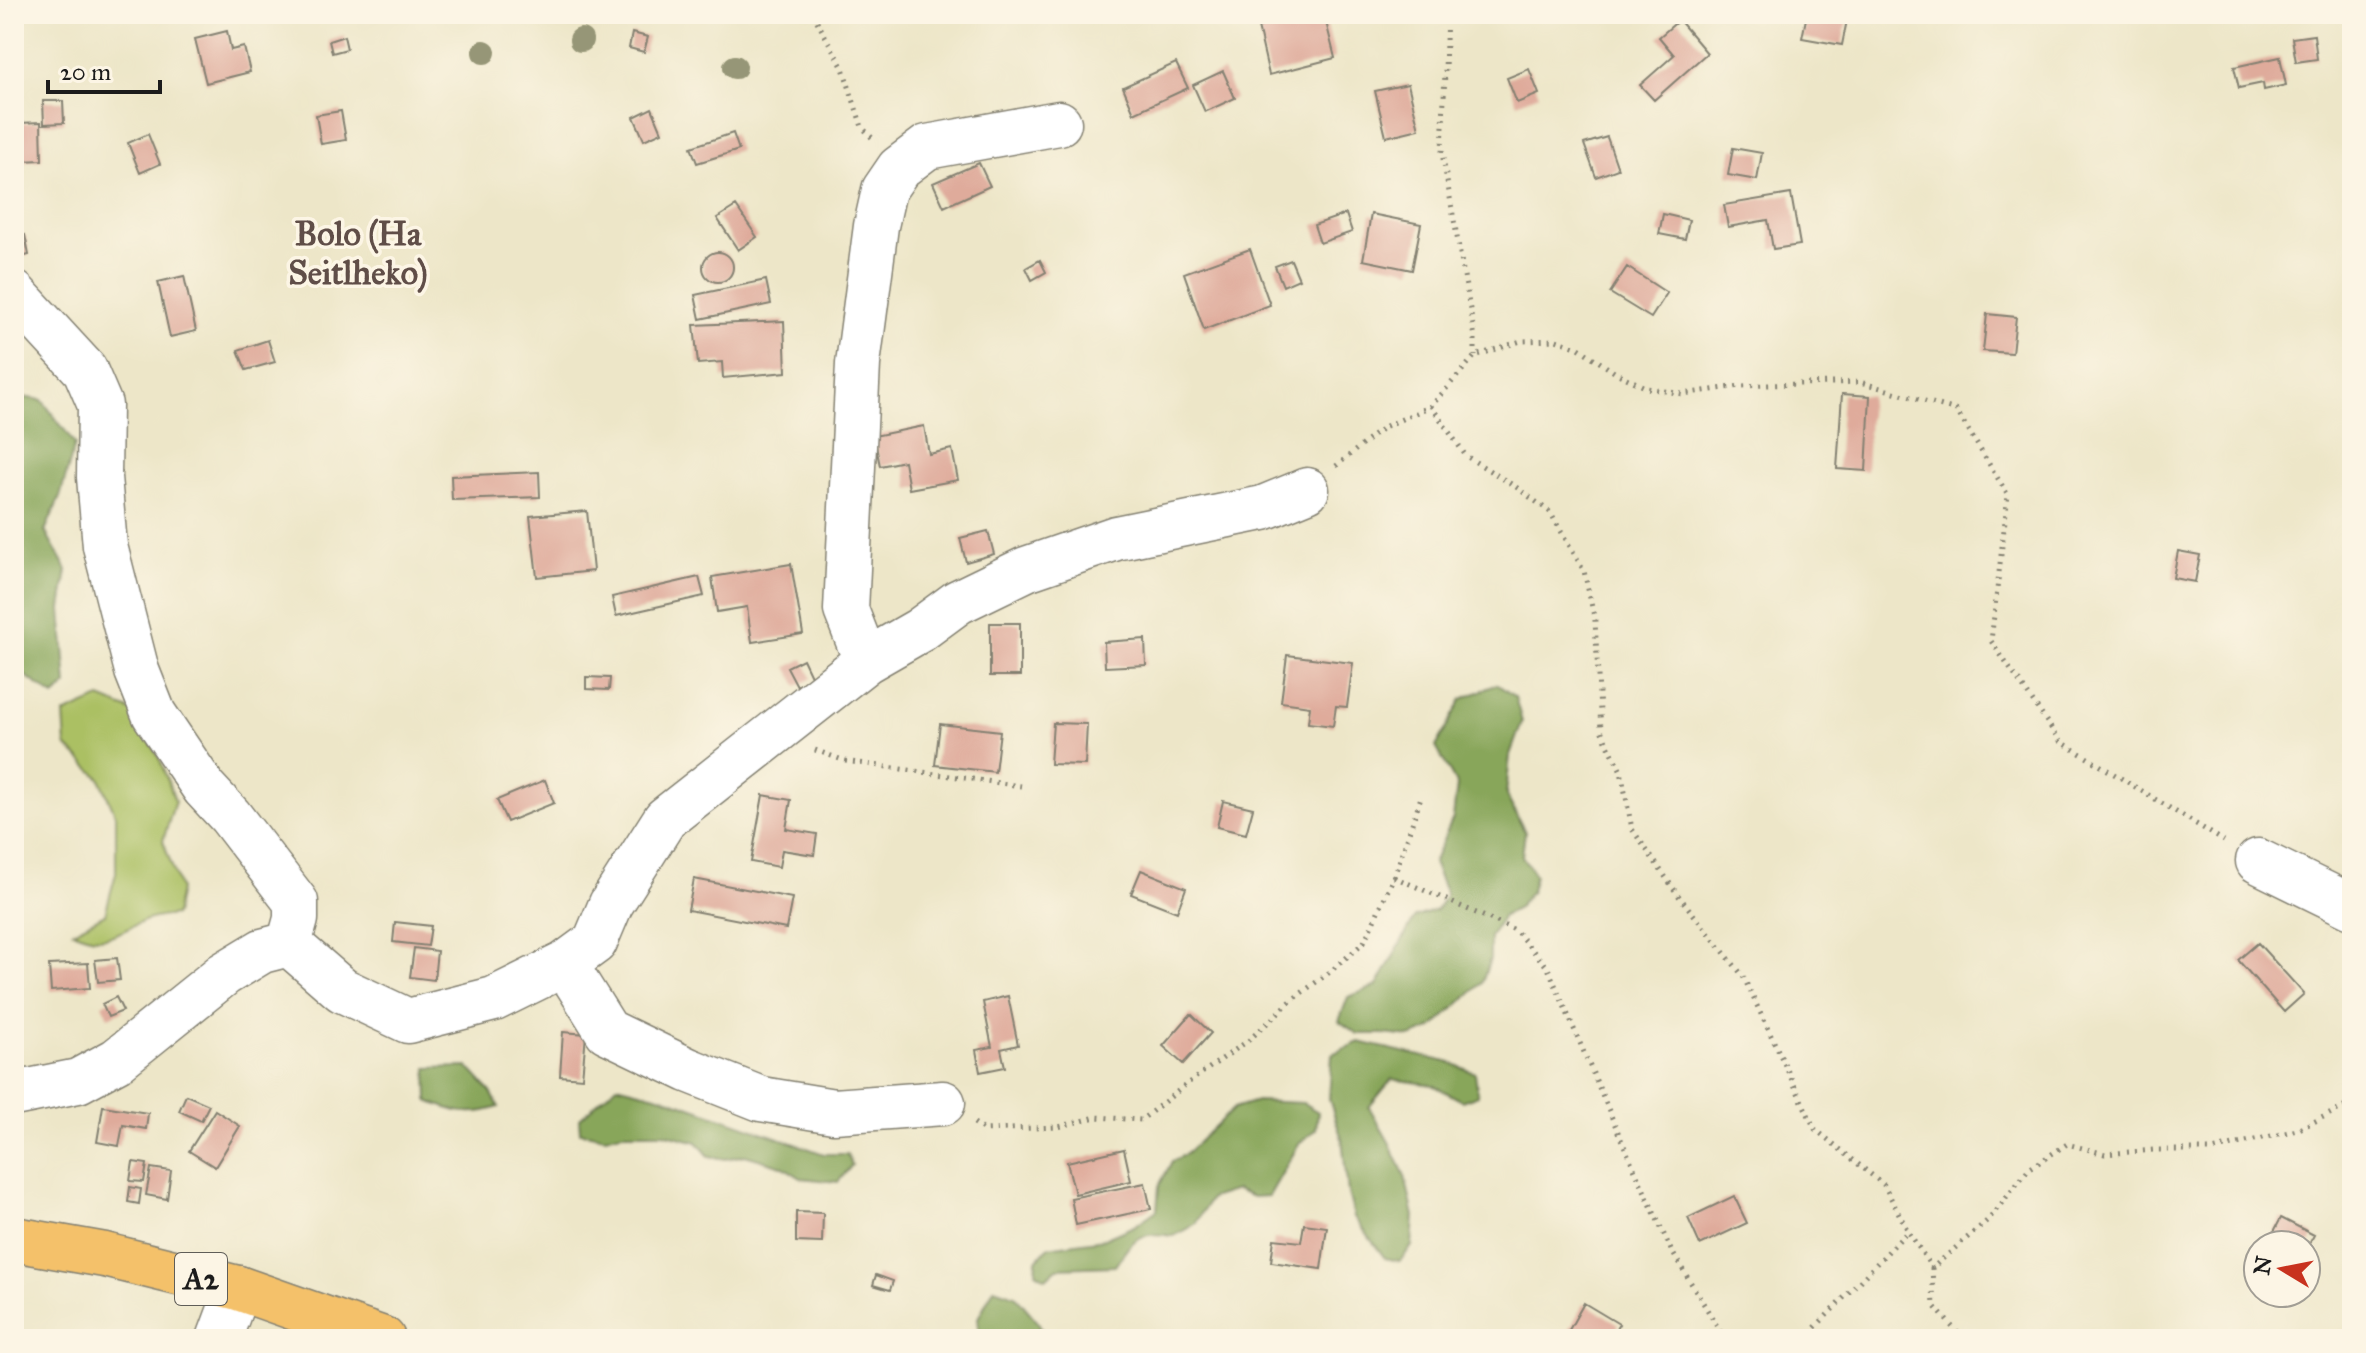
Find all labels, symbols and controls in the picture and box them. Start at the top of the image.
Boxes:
scale bar [48,44,160,94]
text: 20 m [60,57,111,87]
district label: Bolo (Ha Seitlheko) [288,213,428,293]
north arrow [2242,1229,2322,1309]
road number: A2 [175,1253,227,1305]
text: N [2248,1254,2278,1277]

